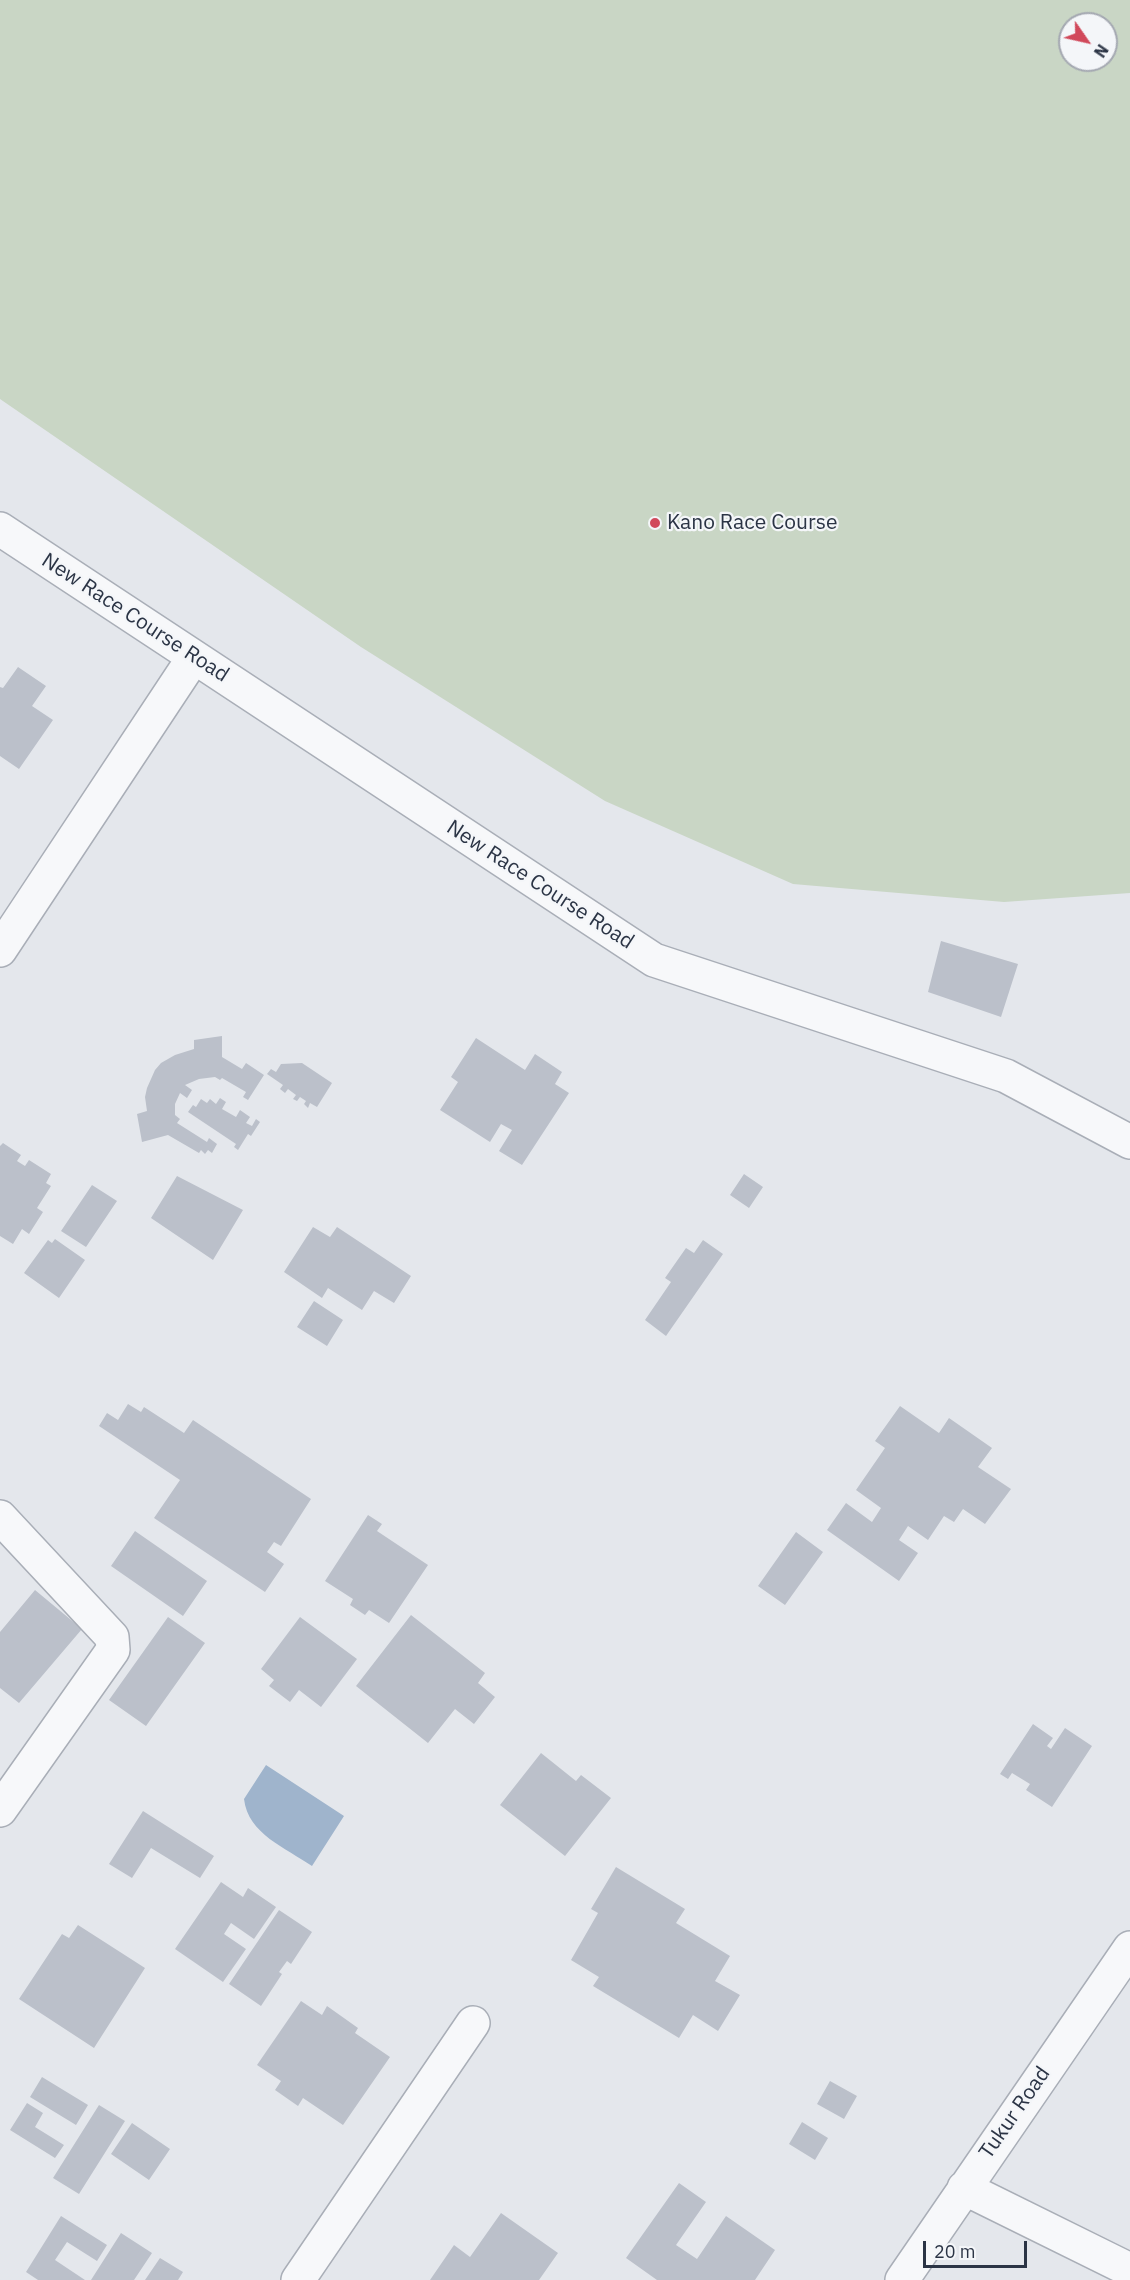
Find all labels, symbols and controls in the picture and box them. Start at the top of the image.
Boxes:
north arrow [1058,12,1118,72]
text: N [1090,41,1113,61]
place label: Kano Race Course [667,510,837,536]
marker: Kano Race Course [648,516,662,530]
street label: New Race Course Road [37,548,233,688]
street label: New Race Course Road [442,815,638,955]
street label: Tukur Road [974,2062,1056,2164]
scale bar [926,2229,1030,2267]
text: 20 m [934,2240,976,2263]

